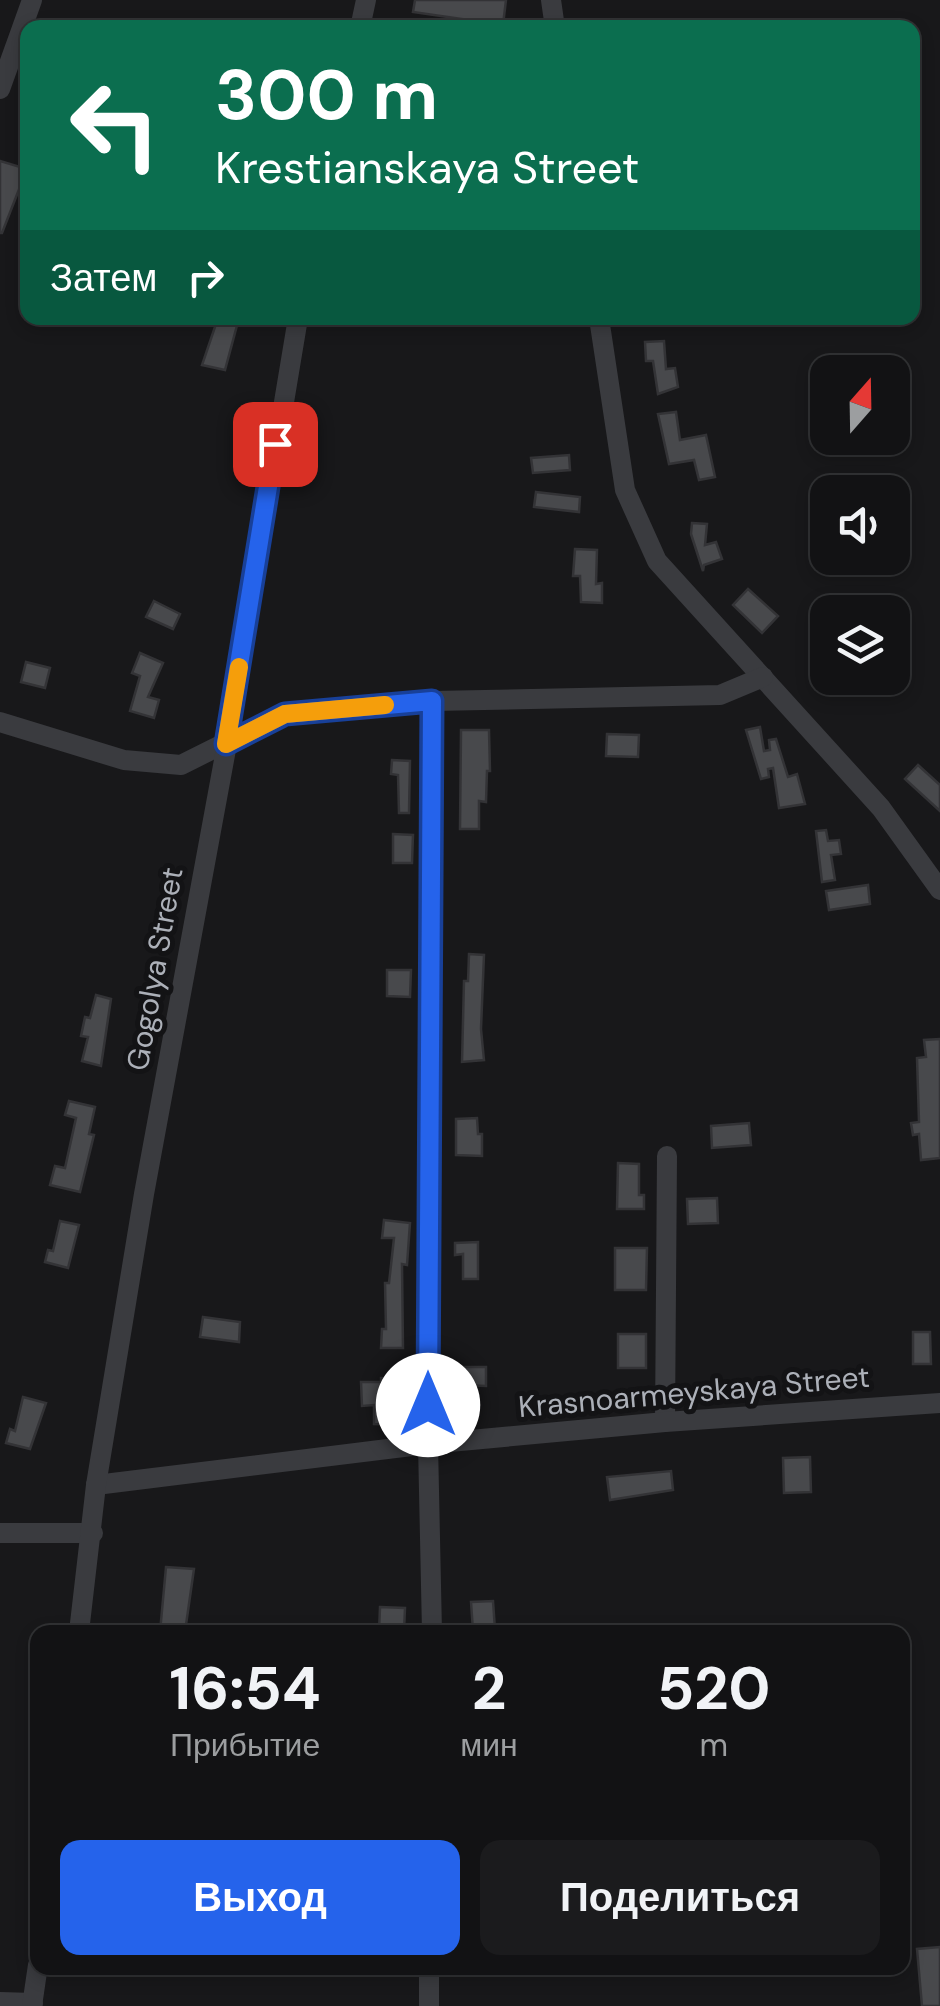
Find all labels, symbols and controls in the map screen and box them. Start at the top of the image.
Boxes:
text: 300 m [215,50,438,141]
icon: left [50,60,180,190]
text: Krestianskaya Street [215,138,640,197]
icon: right [178,250,233,305]
text: Затем [50,253,158,303]
north arrow [810,355,910,455]
map controls [810,355,910,695]
pin [233,402,318,487]
icon: arrive [248,417,303,472]
button: sound [810,475,910,575]
button: layers [810,595,910,695]
street label: Gogolya Street [117,864,192,1074]
position arrow [376,1353,480,1457]
street label: Krasnoarmeyskaya Street [517,1357,871,1426]
text: 16:54 [169,1649,321,1728]
text: 2 [472,1649,506,1728]
text: 520 [657,1649,771,1728]
text: Прибытие [170,1724,320,1766]
text: мин [460,1724,518,1766]
text: m [700,1724,728,1766]
button: Выход [60,1840,460,1955]
button: Поделиться [480,1840,880,1955]

